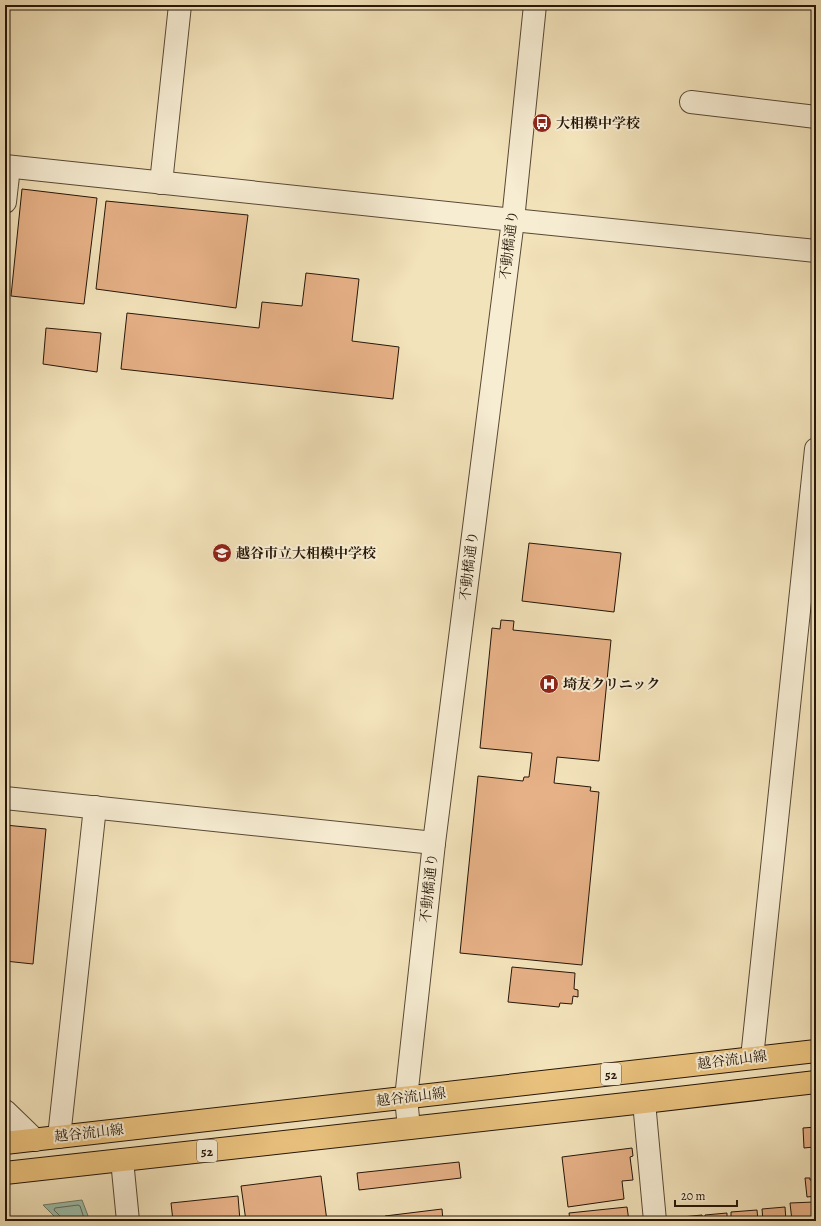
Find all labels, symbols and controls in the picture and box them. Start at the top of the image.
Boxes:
bus stop icon: 大相模中学校 [531,112,553,134]
place label: 大相模中学校 [556,114,640,133]
street label: 不動橋通り [495,209,523,281]
street label: 不動橋通り [455,530,483,602]
school or university icon: 越谷市立大相模中学校 [211,542,233,564]
place label: 越谷市立大相模中学校 [236,544,376,563]
hospital icon: 埼友クリニック [538,673,560,695]
place label: 埼友クリニック [563,675,660,694]
street label: 不動橋通り [416,852,442,924]
street label: 越谷流山線 [696,1046,768,1074]
road number: 52 [601,1063,621,1085]
street label: 越谷流山線 [375,1083,447,1111]
street label: 越谷流山線 [53,1120,125,1146]
road number: 52 [197,1140,217,1162]
scale bar [675,1182,737,1208]
text: 20 m [681,1188,705,1204]

